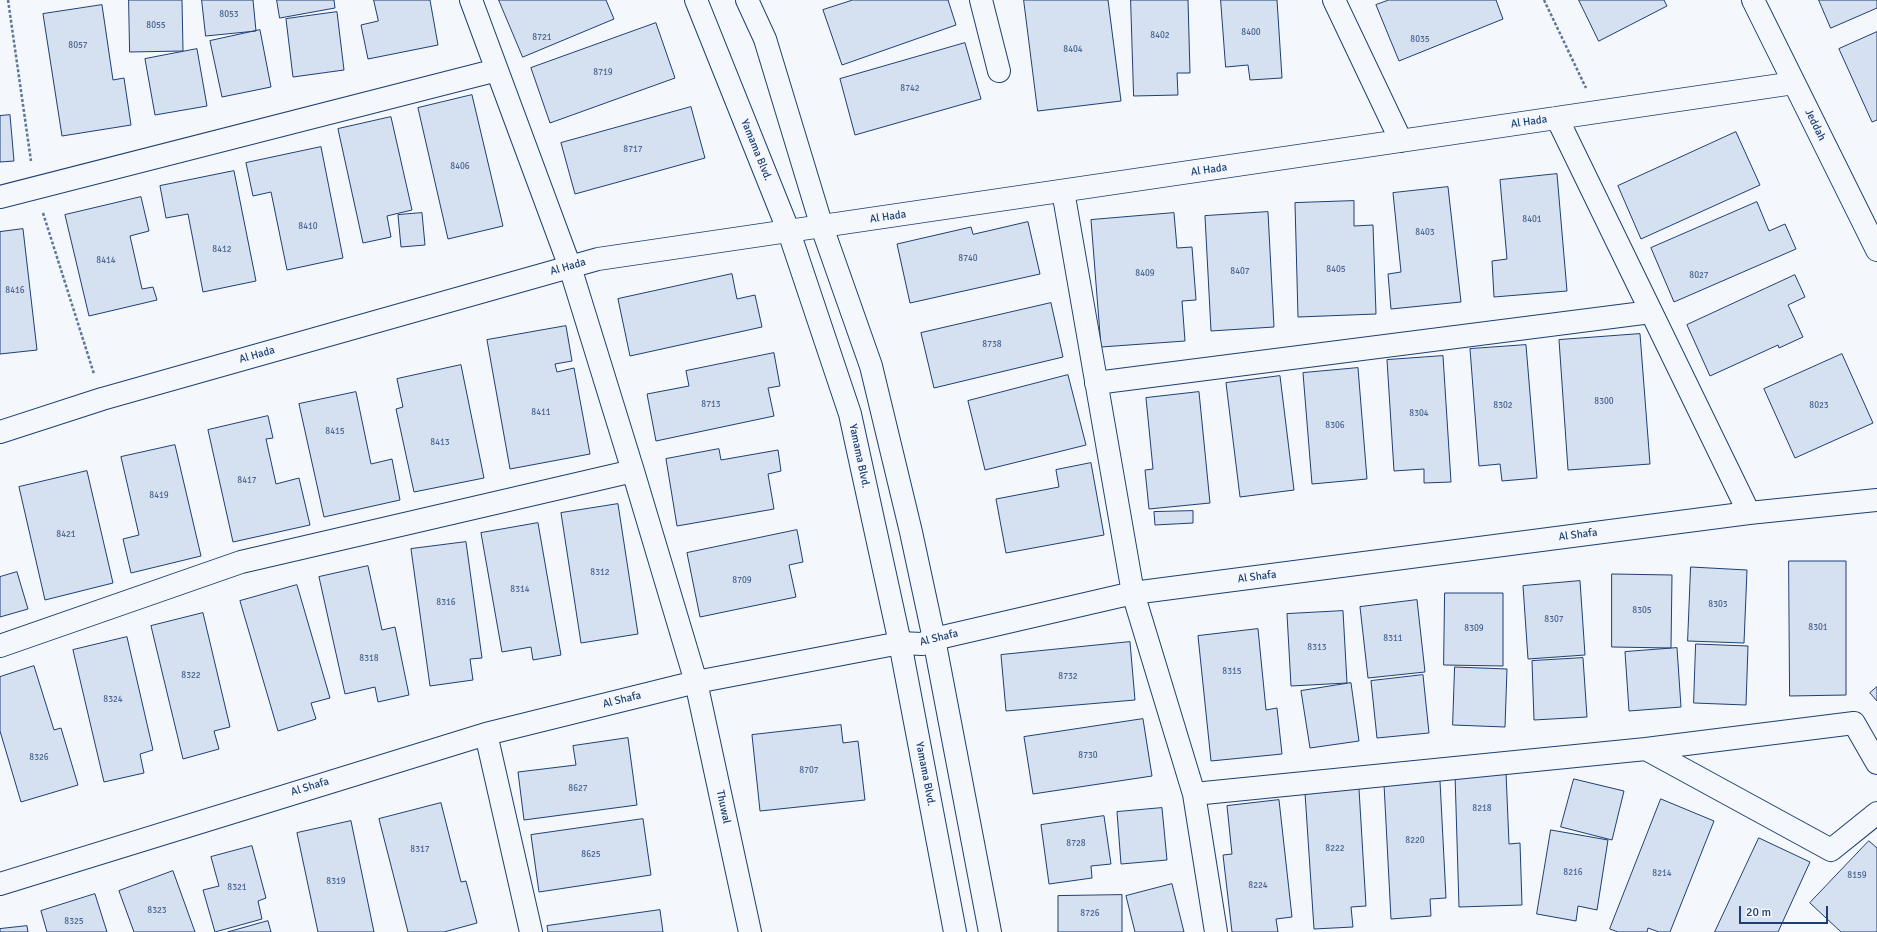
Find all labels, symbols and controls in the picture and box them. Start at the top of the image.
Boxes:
house number: 8053 [219,10,239,20]
house number: 8055 [146,21,166,31]
house number: 8400 [1241,28,1261,38]
house number: 8402 [1150,31,1170,41]
house number: 8721 [532,33,552,43]
house number: 8035 [1410,35,1430,45]
house number: 8057 [68,41,88,51]
house number: 8404 [1063,45,1083,55]
house number: 8719 [593,68,613,78]
house number: 8742 [900,84,920,94]
street label: Jeddah [1802,107,1828,143]
street label: Al Hada [1510,113,1548,131]
street label: Yamama Blvd. [738,117,774,183]
house number: 8717 [623,145,643,155]
street label: Al Hada [1190,161,1228,179]
house number: 8406 [450,162,470,172]
street label: Al Hada [869,208,907,226]
house number: 8401 [1522,215,1542,225]
house number: 8410 [298,222,318,232]
house number: 8403 [1415,228,1435,238]
house number: 8412 [212,245,232,255]
house number: 8740 [958,254,978,264]
house number: 8414 [96,256,116,266]
street label: Al Hada [549,256,587,278]
house number: 8405 [1326,265,1346,275]
house number: 8407 [1230,267,1250,277]
house number: 8409 [1135,269,1155,279]
house number: 8027 [1689,271,1709,281]
house number: 8416 [5,286,25,296]
house number: 8738 [982,340,1002,350]
street label: Al Hada [238,344,276,366]
house number: 8300 [1594,397,1614,407]
house number: 8713 [701,400,721,410]
house number: 8302 [1493,401,1513,411]
house number: 8023 [1809,401,1829,411]
house number: 8411 [531,408,551,418]
house number: 8304 [1409,409,1429,419]
house number: 8306 [1325,421,1345,431]
street label: Yamama Blvd. [846,423,872,489]
house number: 8415 [325,427,345,437]
house number: 8413 [430,438,450,448]
house number: 8417 [237,476,257,486]
house number: 8419 [149,491,169,501]
street label: Al Shafa [1558,526,1598,544]
house number: 8421 [56,530,76,540]
house number: 8312 [590,568,610,578]
street label: Al Shafa [1237,568,1277,586]
house number: 8709 [732,576,752,586]
house number: 8314 [510,585,530,595]
house number: 8316 [436,598,456,608]
house number: 8303 [1708,600,1728,610]
house number: 8305 [1632,606,1652,616]
house number: 8307 [1544,615,1564,625]
house number: 8301 [1808,623,1828,633]
house number: 8309 [1464,624,1484,634]
street label: Al Shafa [918,627,960,649]
house number: 8311 [1383,634,1403,644]
house number: 8313 [1307,643,1327,653]
house number: 8318 [359,654,379,664]
house number: 8315 [1222,667,1242,677]
house number: 8322 [181,671,201,681]
house number: 8732 [1058,672,1078,682]
street label: Al Shafa [601,689,643,711]
house number: 8324 [103,695,123,705]
street label: Yamama Blvd. [912,741,938,807]
house number: 8730 [1078,751,1098,761]
house number: 8326 [29,753,49,763]
house number: 8707 [799,766,819,776]
street label: Al Shafa [289,775,331,799]
house number: 8627 [568,784,588,794]
street label: Thuwal [713,789,733,825]
house number: 8218 [1472,804,1492,814]
house number: 8220 [1405,836,1425,846]
house number: 8728 [1066,839,1086,849]
house number: 8222 [1325,844,1345,854]
house number: 8317 [410,845,430,855]
house number: 8625 [581,850,601,860]
house number: 8216 [1563,868,1583,878]
house number: 8214 [1652,869,1672,879]
house number: 8159 [1847,871,1867,881]
house number: 8319 [326,877,346,887]
house number: 8224 [1248,881,1268,891]
house number: 8321 [227,883,247,893]
scale bar [1741,898,1830,924]
text: 20 m [1746,905,1771,920]
house number: 8323 [147,906,167,916]
house number: 8726 [1080,909,1100,919]
house number: 8325 [64,917,84,927]

